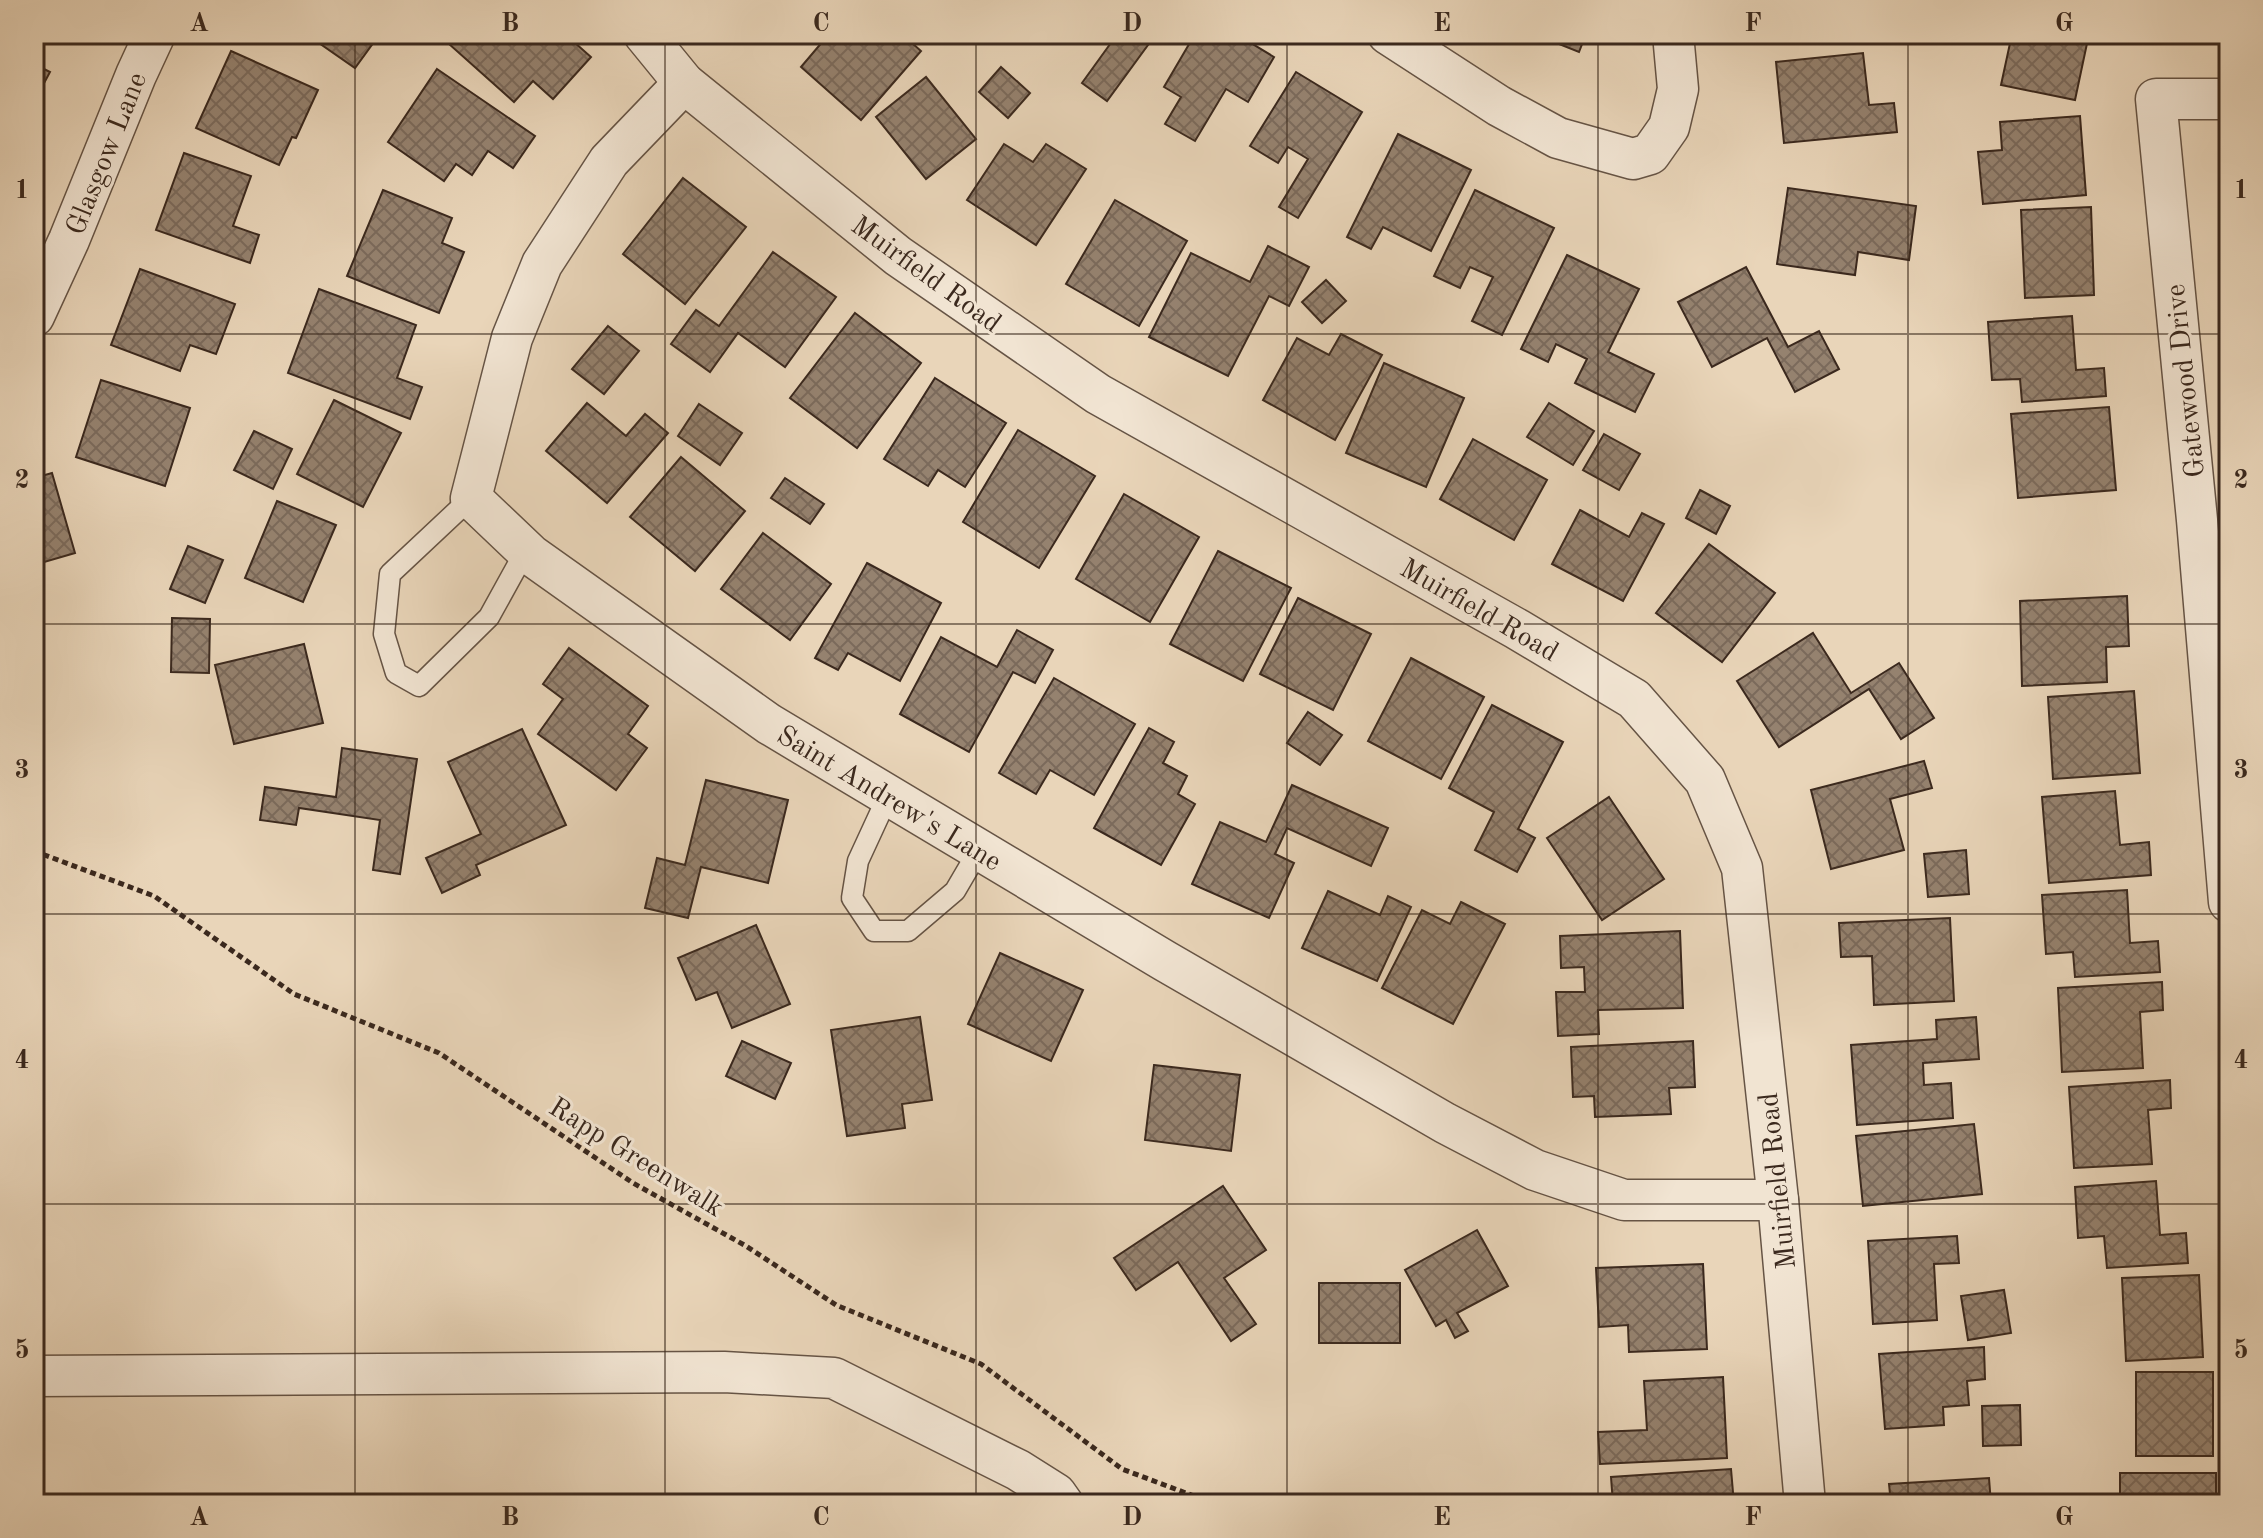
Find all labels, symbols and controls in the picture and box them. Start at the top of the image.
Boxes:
text: A [189,11,209,37]
text: B [501,11,519,37]
text: C [812,11,830,37]
text: D [1122,11,1142,37]
text: E [1433,11,1451,37]
text: F [1744,11,1762,37]
text: G [2055,11,2073,37]
street label: Glasgow Lane [63,69,153,239]
text: 1 [14,178,30,204]
text: 1 [2233,178,2249,204]
street label: Muirfield Road [845,212,1005,339]
street label: Gatewood Drive [2163,282,2211,479]
text: 2 [14,468,30,494]
text: 2 [2233,468,2249,494]
street label: Muirfield Road [1395,555,1562,668]
street label: Saint Andrew's Lane [772,722,1005,878]
text: 3 [14,758,30,784]
text: 3 [2233,758,2249,784]
text: 4 [14,1048,30,1074]
text: 4 [2233,1048,2249,1074]
street label: Muirfield Road [1756,1091,1802,1270]
street label: Rapp Greenwalk [543,1094,728,1223]
text: 5 [14,1338,30,1364]
text: 5 [2233,1338,2249,1364]
text: A [189,1505,209,1531]
text: B [501,1505,519,1531]
text: C [812,1505,830,1531]
text: D [1122,1505,1142,1531]
text: E [1433,1505,1451,1531]
text: F [1744,1505,1762,1531]
text: G [2055,1505,2073,1531]

